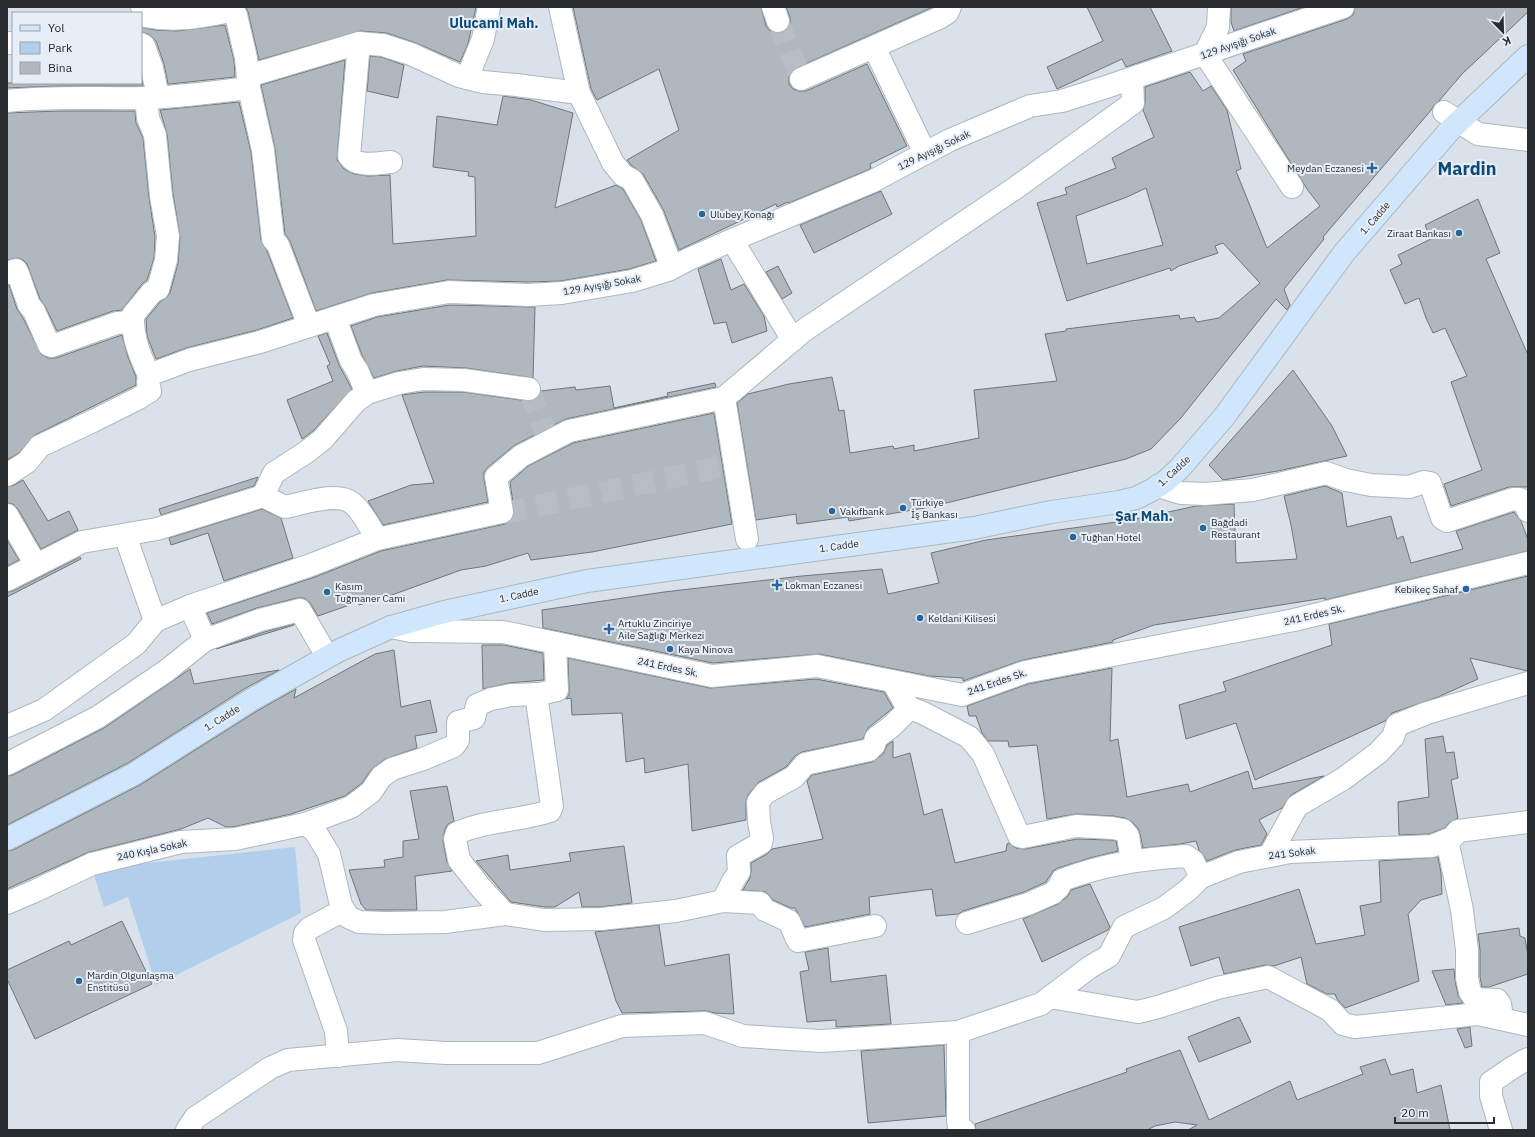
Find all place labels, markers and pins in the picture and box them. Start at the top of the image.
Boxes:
place label: Meydan Eczanesi [1287,162,1364,175]
marker: Meydan Eczanesi [1367,163,1377,173]
place label: Ulubey Konağı [710,208,774,221]
marker: Ulubey Konağı [697,209,707,219]
place label: Ziraat Bankası [1387,227,1451,240]
marker: Ziraat Bankası [1454,228,1464,238]
place label: Türkiye İş Bankası [911,496,958,521]
marker: Türkiye İş Bankası [898,503,908,513]
place label: Vakıfbank [840,505,885,518]
marker: Vakıfbank [827,506,837,516]
place label: Bağdadi Restaurant [1211,516,1261,541]
marker: Bağdadi Restaurant [1198,523,1208,533]
place label: Tuğhan Hotel [1081,531,1141,544]
marker: Tuğhan Hotel [1068,532,1078,542]
place label: Lokman Eczanesi [785,579,862,592]
place label: Kasım Tuğmaner Cami [335,580,405,605]
marker: Lokman Eczanesi [772,580,782,590]
place label: Kebikeç Sahaf [1395,583,1459,596]
marker: Kebikeç Sahaf [1461,584,1471,594]
marker: Kasım Tuğmaner Cami [322,587,332,597]
place label: Keldani Kilisesi [928,612,996,625]
marker: Keldani Kilisesi [915,613,925,623]
place label: Artuklu Zinciriye Aile Sağlığı Merkezi [618,617,704,642]
marker: Artuklu Zinciriye Aile Sağlığı Merkezi [603,623,615,635]
place label: Kaya Ninova [678,643,734,656]
marker: Kaya Ninova [665,644,675,654]
place label: Mardin Olgunlaşma Enstitüsü [87,969,174,994]
marker: Mardin Olgunlaşma Enstitüsü [74,976,84,986]

